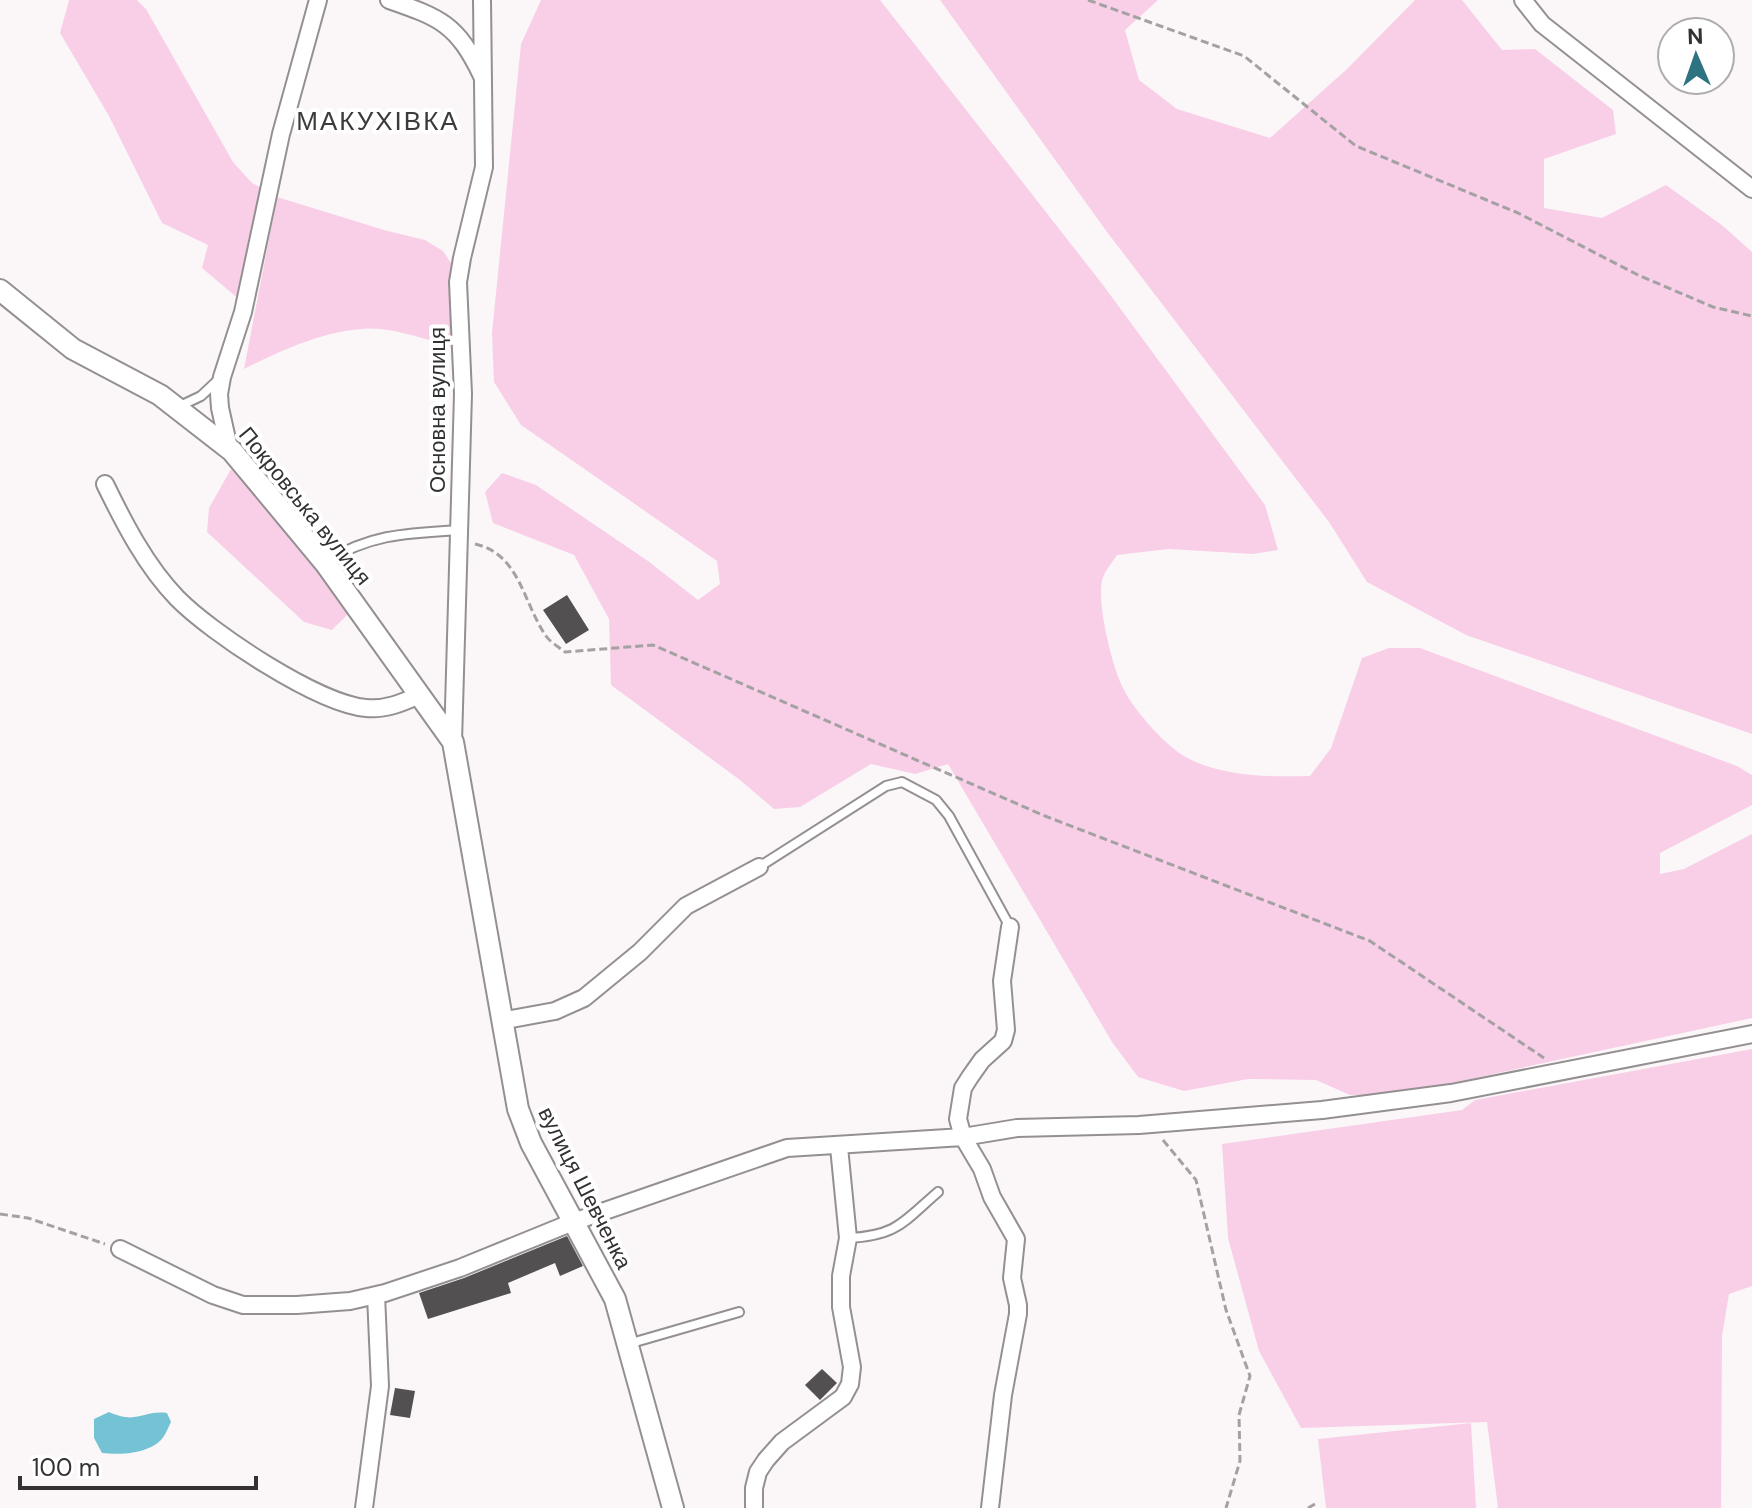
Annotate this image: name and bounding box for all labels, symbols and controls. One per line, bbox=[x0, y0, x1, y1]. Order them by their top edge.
north arrow bbox=[1656, 16, 1736, 96]
text: N bbox=[1687, 22, 1704, 51]
district label: МАКУХІВКА bbox=[296, 104, 460, 138]
street label: Основна вулиця bbox=[423, 327, 452, 493]
street label: Покровська вулиця bbox=[232, 421, 378, 591]
street label: вулиця Шевченка bbox=[532, 1102, 639, 1275]
scale bar bbox=[20, 1440, 256, 1490]
text: 100 m bbox=[32, 1452, 100, 1483]

